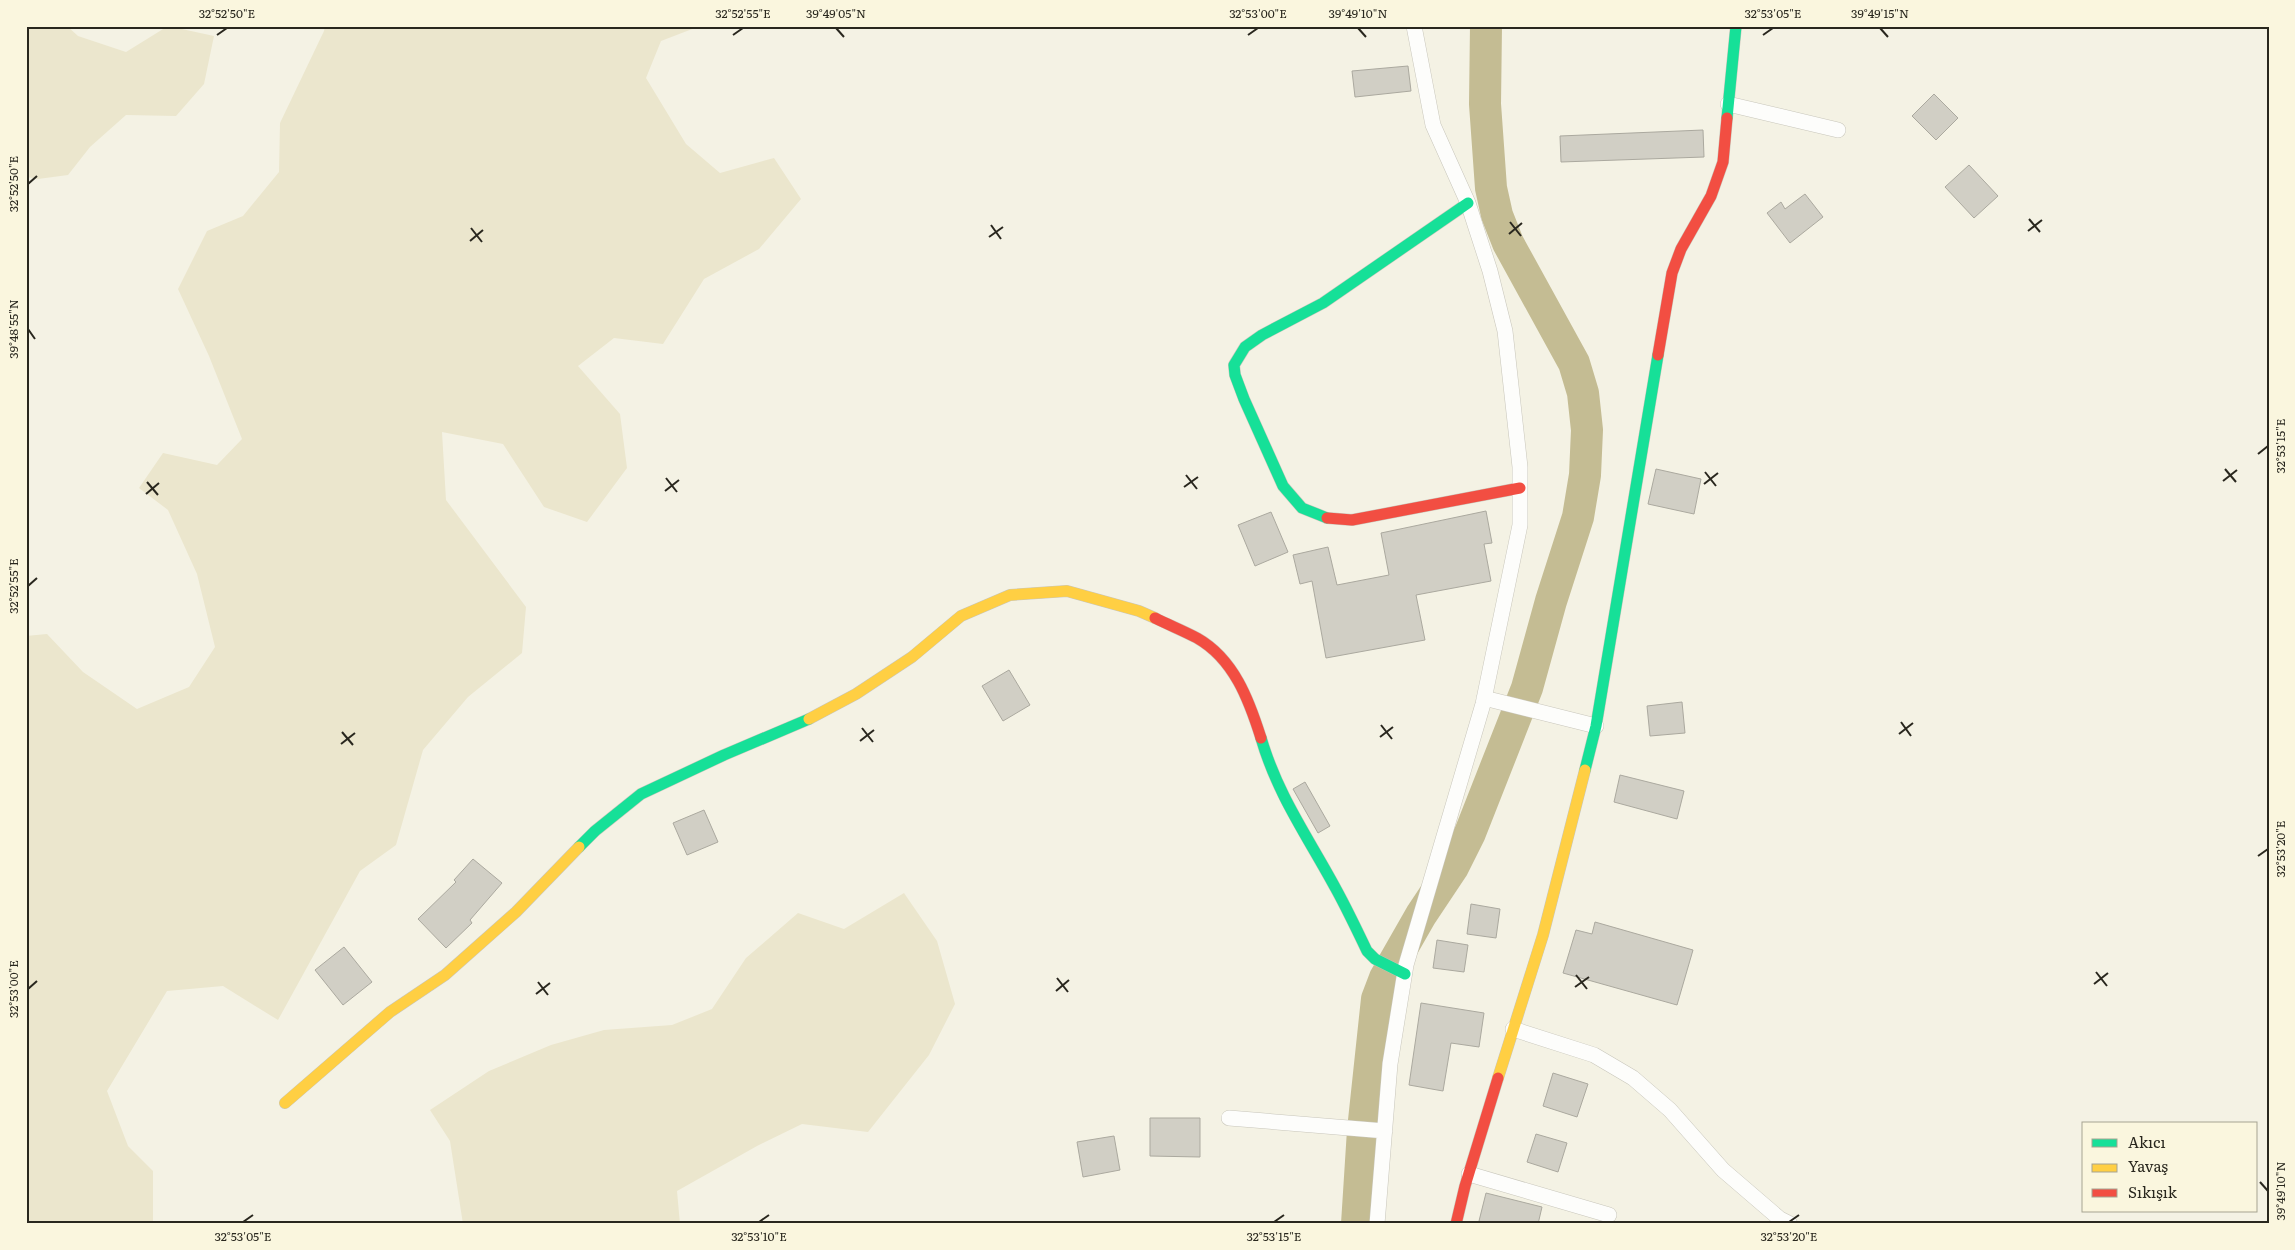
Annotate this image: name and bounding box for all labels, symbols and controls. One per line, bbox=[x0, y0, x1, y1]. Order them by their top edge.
text: 32°52'50"E bbox=[199, 4, 256, 22]
text: 32°52'55"E bbox=[715, 4, 771, 22]
text: 39°49'05"N bbox=[806, 4, 866, 22]
text: 32°53'00"E bbox=[1229, 4, 1287, 22]
text: 39°49'10"N bbox=[1329, 4, 1387, 22]
text: 32°53'05"E bbox=[1745, 4, 1802, 22]
text: 39°49'15"N bbox=[1851, 4, 1909, 22]
text: 32°52'50"E bbox=[4, 155, 22, 212]
text: 39°48'55"N bbox=[4, 299, 22, 359]
text: 32°53'15"E bbox=[2271, 418, 2289, 473]
text: 32°52'55"E bbox=[4, 558, 22, 614]
text: 32°53'20"E bbox=[2271, 820, 2289, 877]
text: 32°53'00"E bbox=[4, 960, 22, 1018]
legend bbox=[2082, 1122, 2258, 1212]
text: Akıcı bbox=[2128, 1130, 2166, 1153]
text: Yavaş bbox=[2128, 1154, 2168, 1177]
text: 39°49'10"N bbox=[2271, 1162, 2289, 1220]
text: Sıkışık bbox=[2128, 1180, 2178, 1203]
text: 32°53'05"E bbox=[215, 1227, 272, 1245]
text: 32°53'10"E bbox=[731, 1227, 787, 1245]
text: 32°53'15"E bbox=[1247, 1227, 1302, 1245]
text: 32°53'20"E bbox=[1761, 1227, 1818, 1245]

